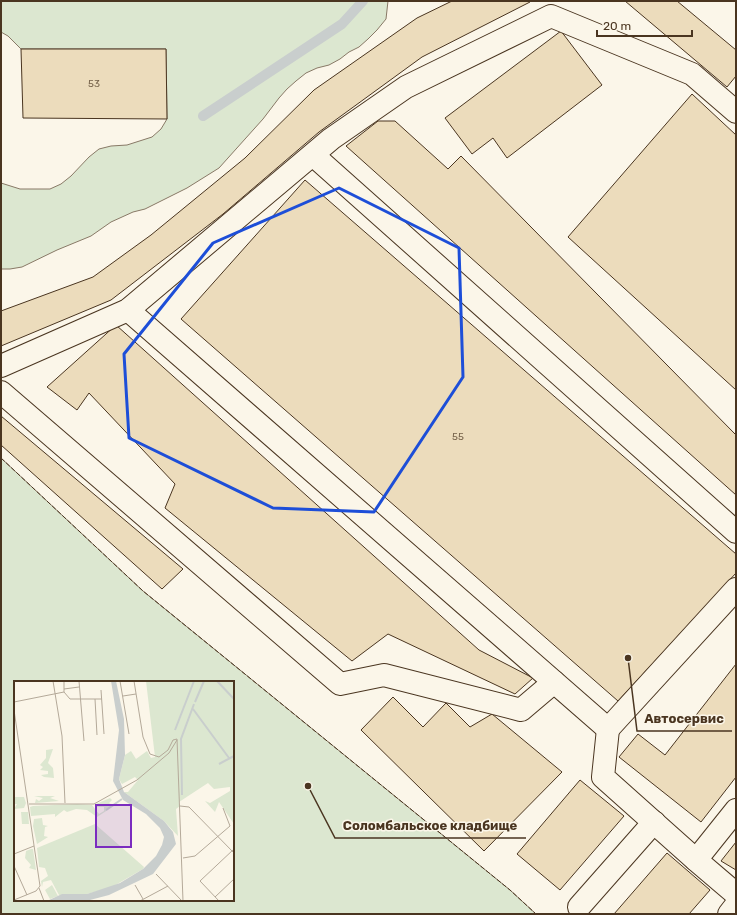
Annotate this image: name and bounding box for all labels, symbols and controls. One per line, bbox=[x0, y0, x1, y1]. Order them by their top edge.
scale bar bbox=[597, 12, 692, 38]
text: 20 m bbox=[603, 19, 631, 33]
house number: 53 bbox=[88, 78, 100, 90]
house number: 55 bbox=[452, 431, 464, 443]
inset map bbox=[14, 681, 234, 901]
callout: Автосервис bbox=[637, 706, 732, 731]
text: Автосервис bbox=[644, 711, 724, 726]
callout: Соломбальское кладбище bbox=[335, 813, 526, 838]
text: Соломбальское кладбище bbox=[343, 818, 518, 833]

